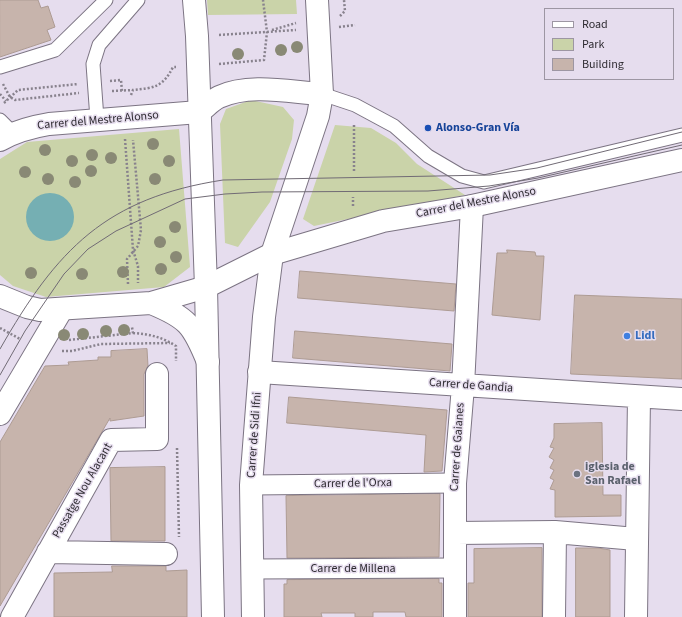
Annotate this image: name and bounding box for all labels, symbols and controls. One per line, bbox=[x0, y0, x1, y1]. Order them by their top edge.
legend bbox=[544, 8, 674, 80]
text: Road bbox=[582, 16, 608, 33]
text: Park bbox=[582, 36, 604, 53]
text: Building bbox=[582, 56, 624, 73]
street label: Carrer del Mestre Alonso bbox=[37, 109, 159, 133]
place label: Alonso-Gran Vía bbox=[436, 121, 520, 135]
marker: Alonso-Gran Vía bbox=[423, 123, 433, 133]
street label: Carrer del Mestre Alonso bbox=[415, 184, 537, 222]
place label: Lidl bbox=[635, 329, 655, 343]
marker: Lidl bbox=[622, 331, 632, 341]
street label: Carrer de Gandia bbox=[428, 376, 514, 396]
street label: Carrer de Sidi Ifni bbox=[245, 392, 265, 478]
street label: Carrer de Gaianes bbox=[448, 402, 468, 492]
street label: Passatge Nou Alacant bbox=[50, 441, 116, 541]
place label: iglesia de San Rafael bbox=[585, 460, 641, 488]
marker: iglesia de San Rafael bbox=[572, 469, 582, 479]
street label: Carrer de l'Orxa bbox=[314, 476, 392, 492]
street label: Carrer de Millena bbox=[311, 562, 395, 576]

